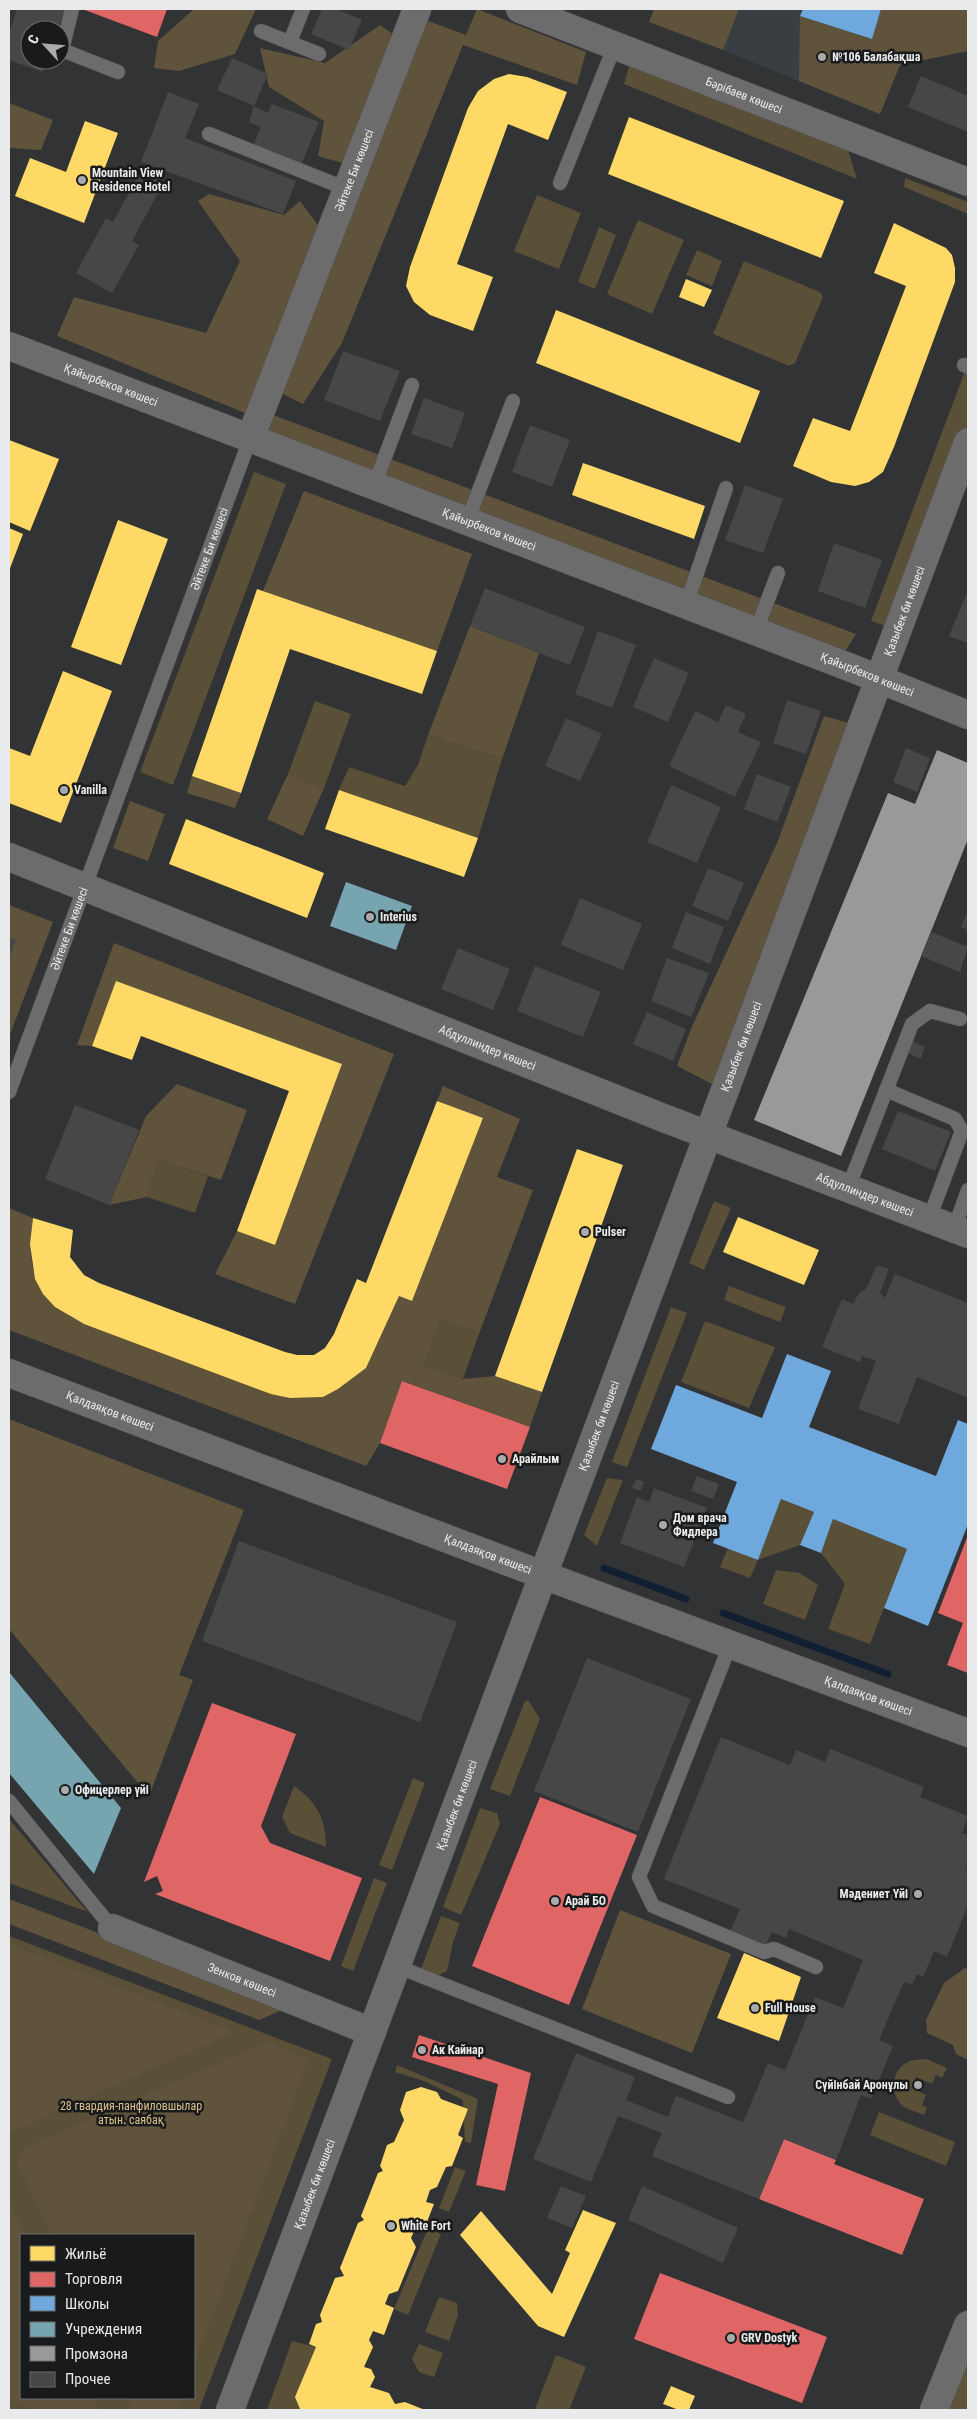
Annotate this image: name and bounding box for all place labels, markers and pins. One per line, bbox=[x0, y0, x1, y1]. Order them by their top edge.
place label: №106 Балабақша bbox=[832, 50, 921, 64]
marker: №106 Балабақша bbox=[816, 51, 828, 63]
place label: Mountain View Residence Hotel bbox=[92, 166, 170, 194]
marker: Mountain View Residence Hotel bbox=[76, 174, 88, 186]
place label: Vanilla bbox=[74, 783, 107, 797]
marker: Vanilla bbox=[58, 784, 70, 796]
place label: Interius bbox=[380, 910, 417, 924]
marker: Interius bbox=[364, 911, 376, 923]
place label: Pulser bbox=[595, 1225, 626, 1239]
marker: Pulser bbox=[579, 1226, 591, 1238]
place label: Арайлым bbox=[512, 1452, 559, 1466]
marker: Арайлым bbox=[496, 1453, 508, 1465]
place label: Дом врача Фидлера bbox=[673, 1511, 727, 1539]
marker: Дом врача Фидлера bbox=[657, 1519, 669, 1531]
place label: Офицерлер үйі bbox=[75, 1783, 149, 1797]
marker: Офицерлер үйі bbox=[59, 1784, 71, 1796]
place label: Мәдениет Үйі bbox=[840, 1887, 908, 1901]
marker: Мәдениет Үйі bbox=[912, 1888, 924, 1900]
place label: Арай БО bbox=[565, 1894, 606, 1908]
marker: Арай БО bbox=[549, 1895, 561, 1907]
place label: Full House bbox=[765, 2001, 816, 2015]
marker: Full House bbox=[749, 2002, 761, 2014]
place label: Ак Кайнар bbox=[432, 2043, 484, 2057]
marker: Ак Кайнар bbox=[416, 2044, 428, 2056]
place label: Сүйінбай Аронұлы bbox=[815, 2078, 908, 2092]
marker: Сүйінбай Аронұлы bbox=[912, 2079, 924, 2091]
place label: White Fort bbox=[401, 2219, 451, 2233]
marker: White Fort bbox=[385, 2220, 397, 2232]
place label: GRV Dostyk bbox=[741, 2331, 797, 2345]
marker: GRV Dostyk bbox=[725, 2332, 737, 2344]

